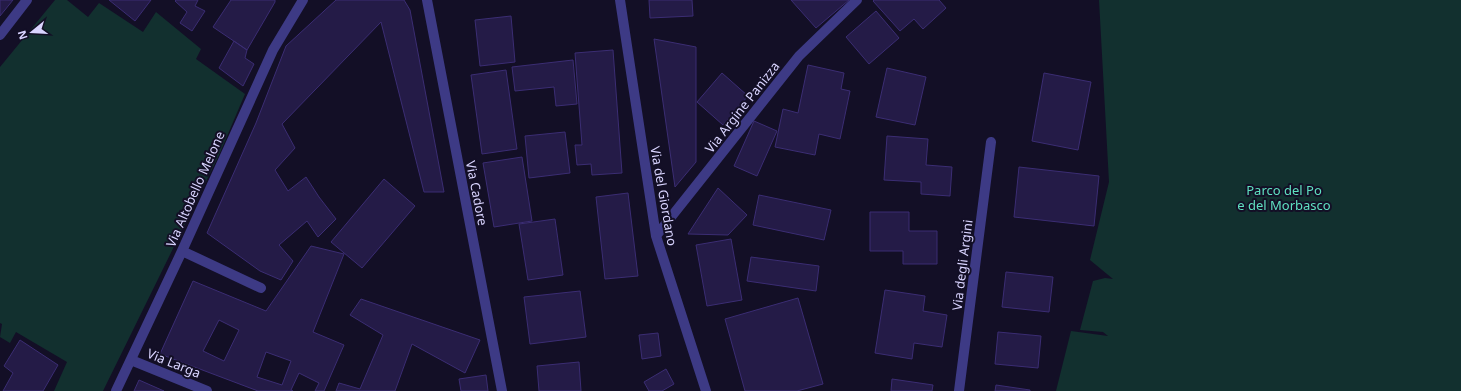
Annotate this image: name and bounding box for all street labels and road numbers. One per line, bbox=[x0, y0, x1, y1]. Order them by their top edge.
street label: Via Argine Panizza bbox=[701, 58, 783, 156]
street label: Via Altobello Melone bbox=[161, 128, 229, 250]
street label: Via del Giordano bbox=[646, 145, 682, 247]
street label: Via Cadore bbox=[462, 159, 492, 227]
street label: Via degli Argini bbox=[947, 218, 977, 312]
street label: Via Larga bbox=[144, 344, 204, 382]

